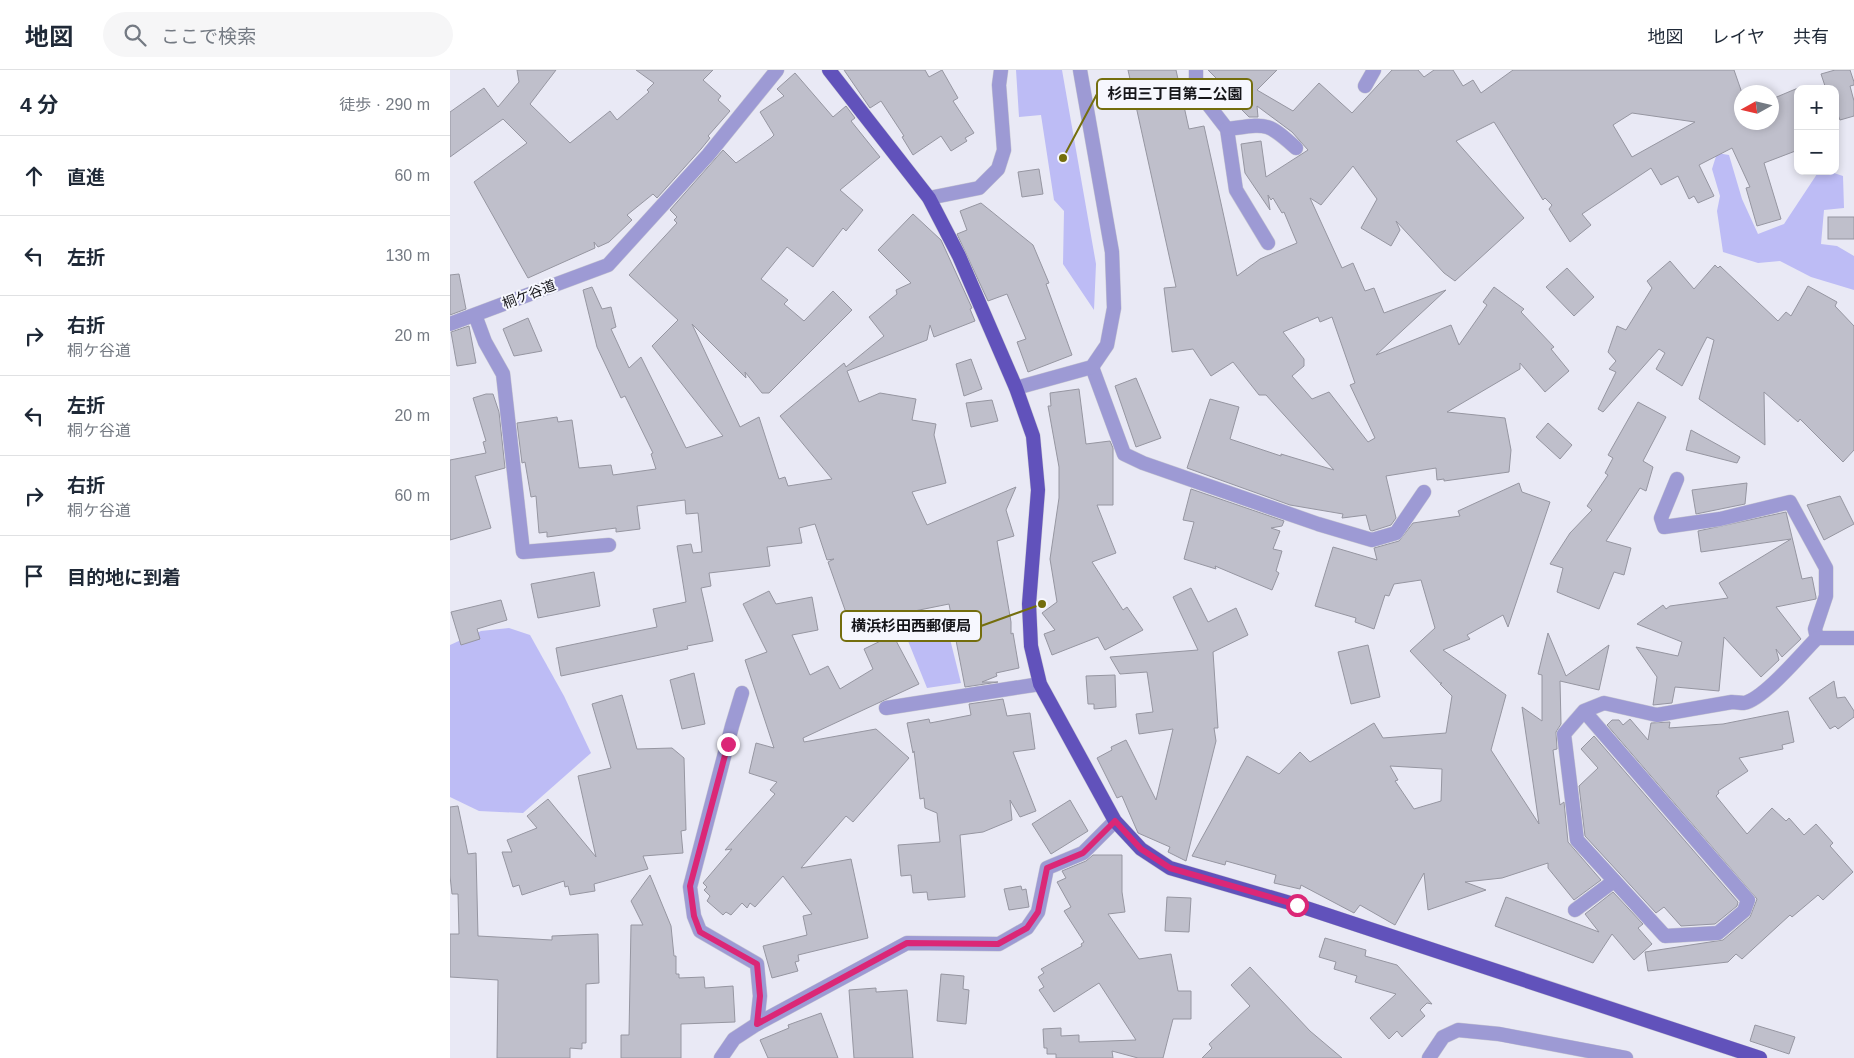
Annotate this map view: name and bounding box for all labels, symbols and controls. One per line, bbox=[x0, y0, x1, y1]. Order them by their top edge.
search box bbox=[103, 12, 453, 57]
icon: search bbox=[121, 21, 149, 49]
text: 地図 bbox=[25, 23, 73, 50]
text: ここで検索 bbox=[161, 26, 256, 47]
text: 地図 bbox=[1648, 27, 1684, 47]
text: レイヤ bbox=[1712, 27, 1765, 47]
text: 共有 bbox=[1793, 27, 1829, 47]
callout: 杉田三丁目第二公園 bbox=[1097, 79, 1252, 109]
text: 杉田三丁目第二公園 bbox=[1107, 85, 1243, 102]
north arrow bbox=[1734, 85, 1779, 130]
map controls bbox=[1794, 85, 1839, 175]
button: + bbox=[1794, 85, 1839, 130]
text: 4 分 bbox=[20, 93, 59, 116]
text: 徒歩 · 290 m bbox=[339, 96, 430, 113]
button: − bbox=[1794, 130, 1839, 175]
icon: ahead bbox=[20, 162, 48, 190]
text: 直進 bbox=[67, 167, 105, 188]
text: 60 m bbox=[394, 167, 430, 184]
icon: left bbox=[20, 242, 48, 270]
text: 左折 bbox=[67, 247, 105, 268]
text: 130 m bbox=[386, 247, 430, 264]
street label: 桐ケ谷道 bbox=[500, 276, 558, 312]
text: 右折 bbox=[67, 315, 105, 336]
icon: right bbox=[20, 322, 48, 350]
text: 20 m bbox=[394, 327, 430, 344]
text: 桐ケ谷道 bbox=[67, 342, 131, 359]
text: 左折 bbox=[67, 395, 105, 416]
icon: left bbox=[20, 402, 48, 430]
text: 20 m bbox=[394, 407, 430, 424]
text: 桐ケ谷道 bbox=[67, 422, 131, 439]
text: 右折 bbox=[67, 475, 105, 496]
icon: right bbox=[20, 482, 48, 510]
text: 60 m bbox=[394, 487, 430, 504]
text: 桐ケ谷道 bbox=[67, 502, 131, 519]
icon: arrive bbox=[20, 562, 48, 590]
text: 目的地に到着 bbox=[67, 567, 181, 588]
callout: 横浜杉田西郵便局 bbox=[841, 611, 981, 641]
text: 横浜杉田西郵便局 bbox=[851, 617, 971, 634]
route end bbox=[717, 733, 740, 756]
route start bbox=[1286, 894, 1309, 917]

